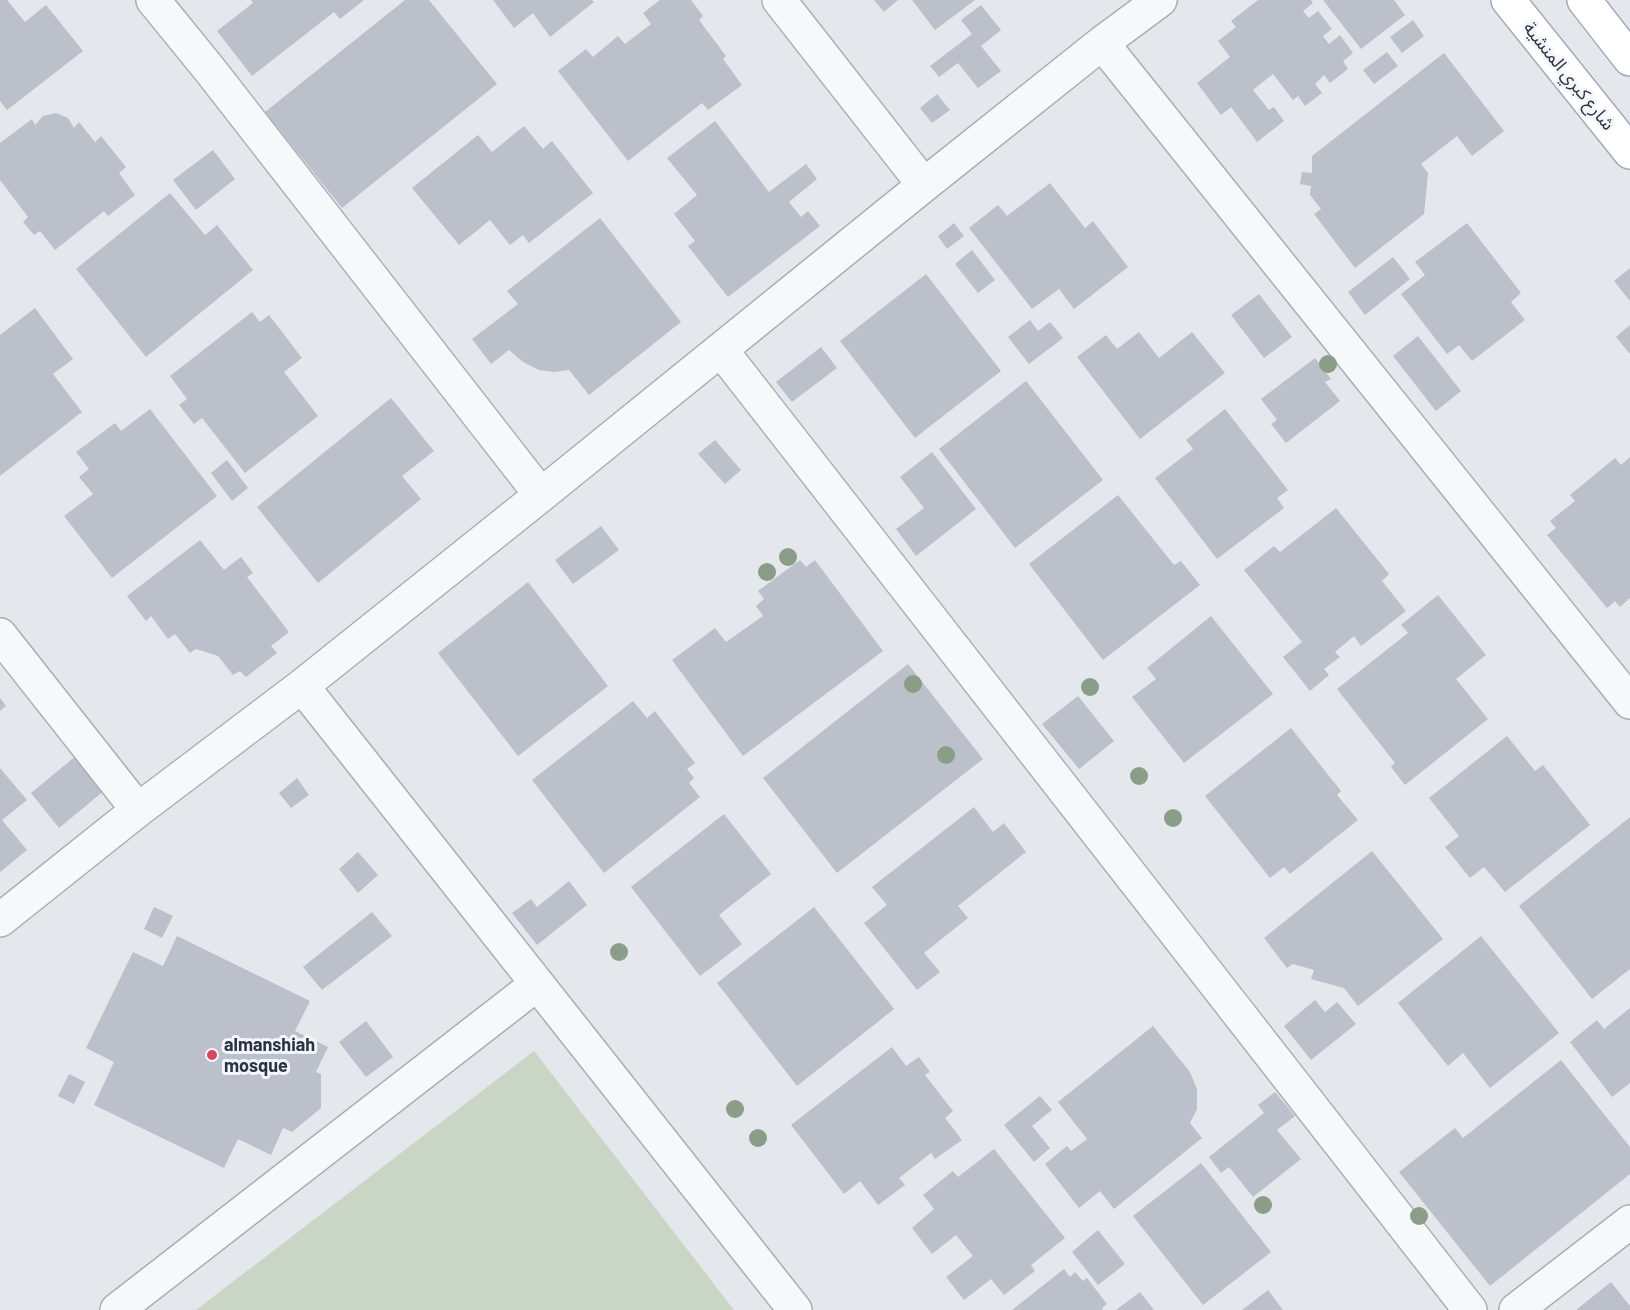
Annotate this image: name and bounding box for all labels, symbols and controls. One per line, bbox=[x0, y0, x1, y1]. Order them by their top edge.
street label: شارع كبري المنشية bbox=[1519, 18, 1619, 134]
place label: almanshiah mosque bbox=[224, 1034, 315, 1076]
marker: almanshiah mosque bbox=[205, 1048, 219, 1062]

